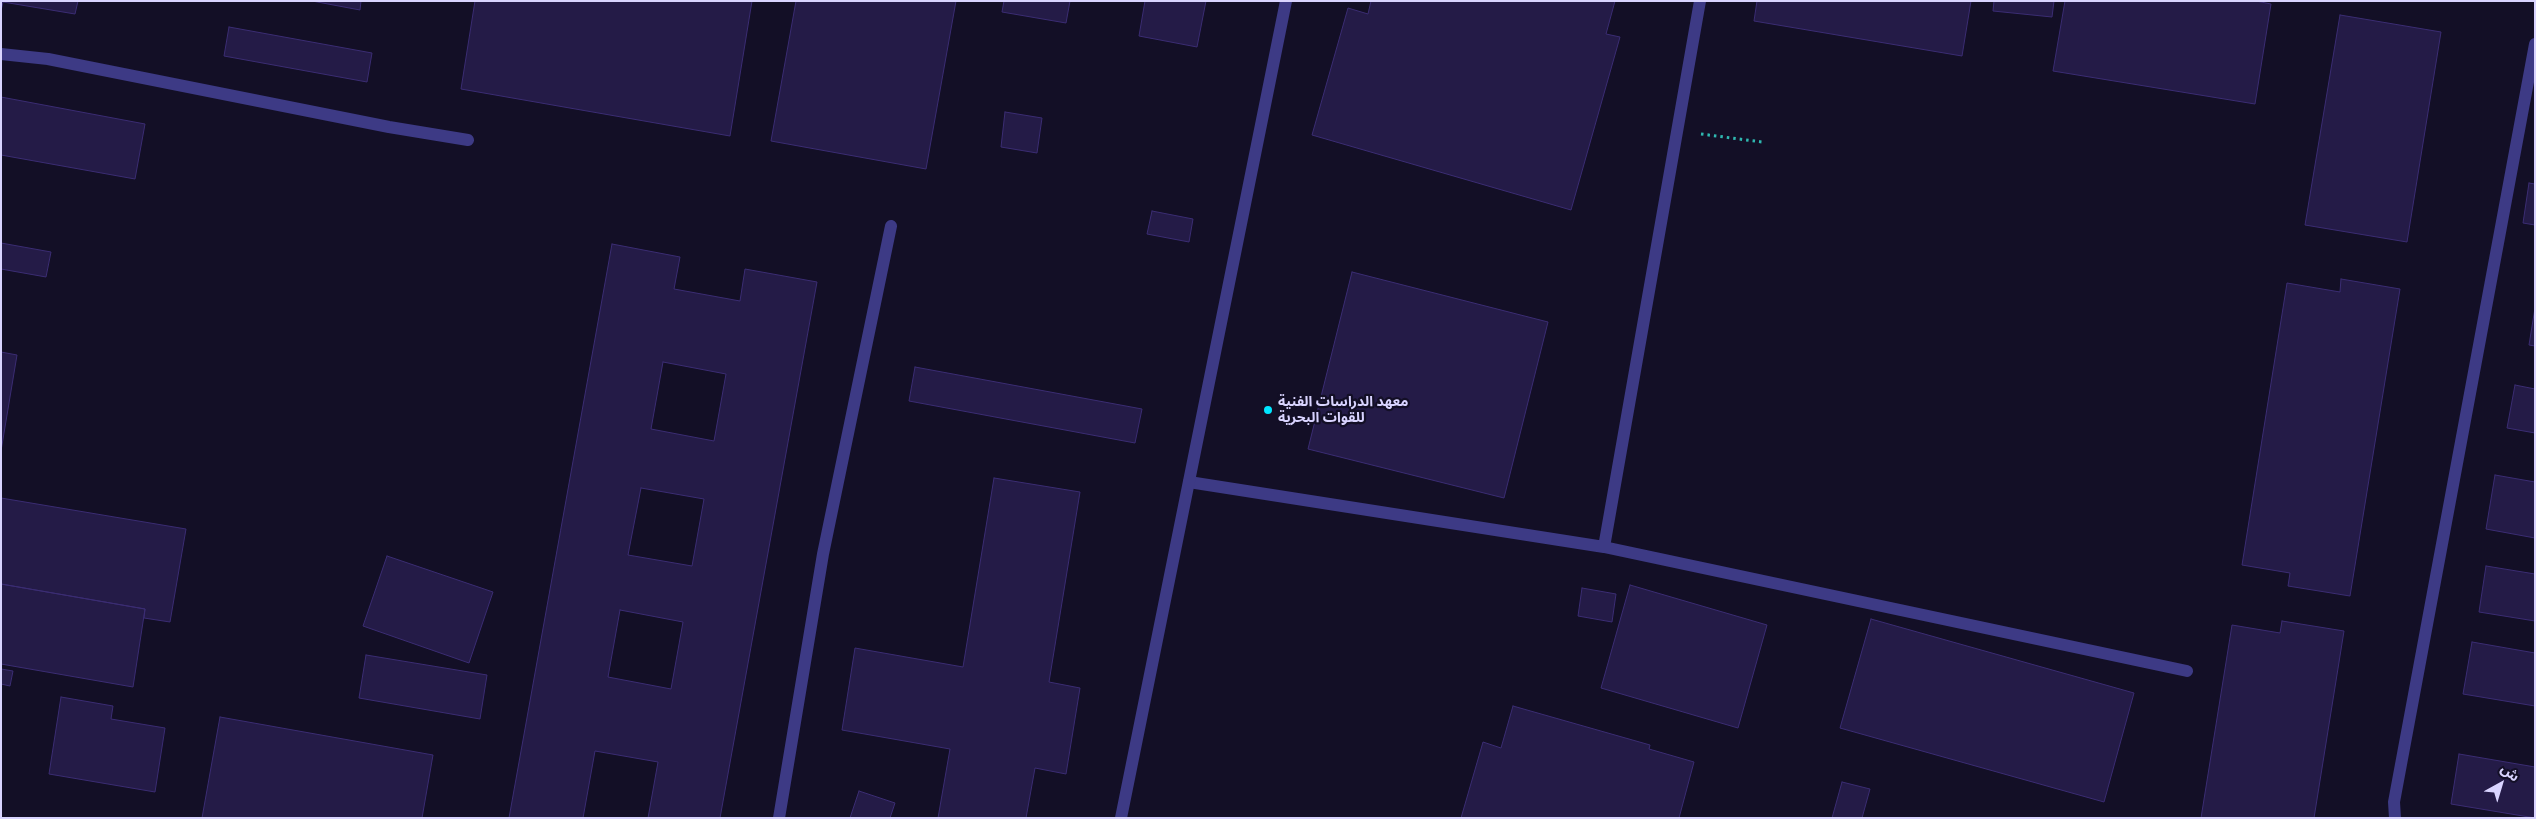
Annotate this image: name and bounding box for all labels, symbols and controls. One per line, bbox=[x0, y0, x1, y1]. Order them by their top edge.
place label: معهد الدراسات الفنية للقوات البحرية bbox=[1278, 394, 1408, 427]
marker: معهد الدراسات الفنية للقوات البحرية bbox=[1262, 404, 1274, 416]
north arrow bbox=[2476, 759, 2526, 809]
text: ش bbox=[2497, 759, 2524, 785]

